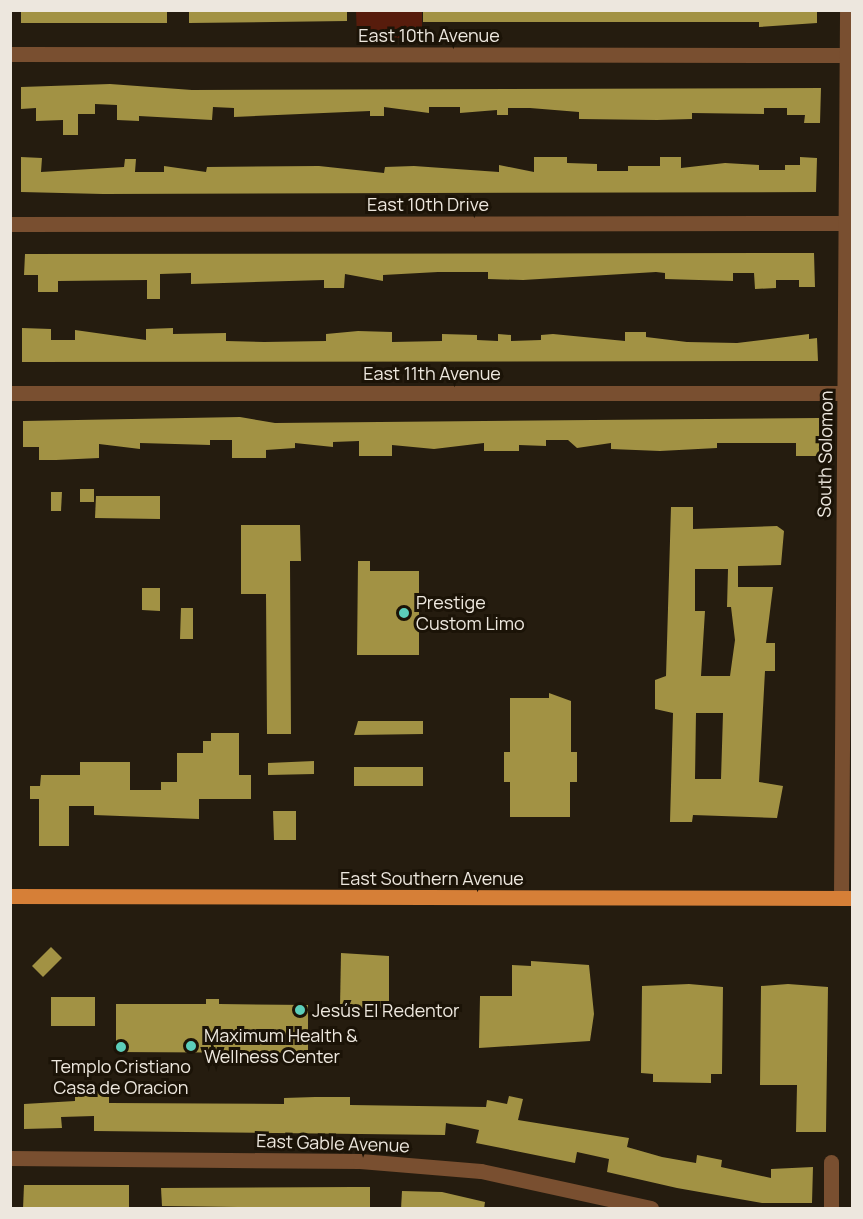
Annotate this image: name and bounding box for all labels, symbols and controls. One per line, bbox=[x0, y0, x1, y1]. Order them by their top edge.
street label: East 10th Avenue bbox=[358, 24, 500, 46]
street label: East 10th Drive bbox=[367, 193, 489, 215]
street label: East 11th Avenue bbox=[363, 362, 501, 384]
street label: South Solomon bbox=[813, 390, 837, 518]
place label: Prestige Custom Limo bbox=[416, 592, 525, 634]
marker: Prestige Custom Limo bbox=[397, 606, 411, 620]
street label: East Southern Avenue bbox=[340, 867, 524, 889]
place label: Jesús El Redentor bbox=[312, 999, 460, 1021]
marker: Jesús El Redentor bbox=[293, 1003, 307, 1017]
place label: Maximum Health & Wellness Center bbox=[204, 1025, 358, 1068]
marker: Maximum Health & Wellness Center bbox=[182, 1037, 200, 1055]
marker: Templo Cristiano Casa de Oracion bbox=[114, 1040, 128, 1054]
place label: Templo Cristiano Casa de Oracion bbox=[51, 1056, 191, 1098]
street label: East Gable Avenue bbox=[256, 1130, 410, 1156]

